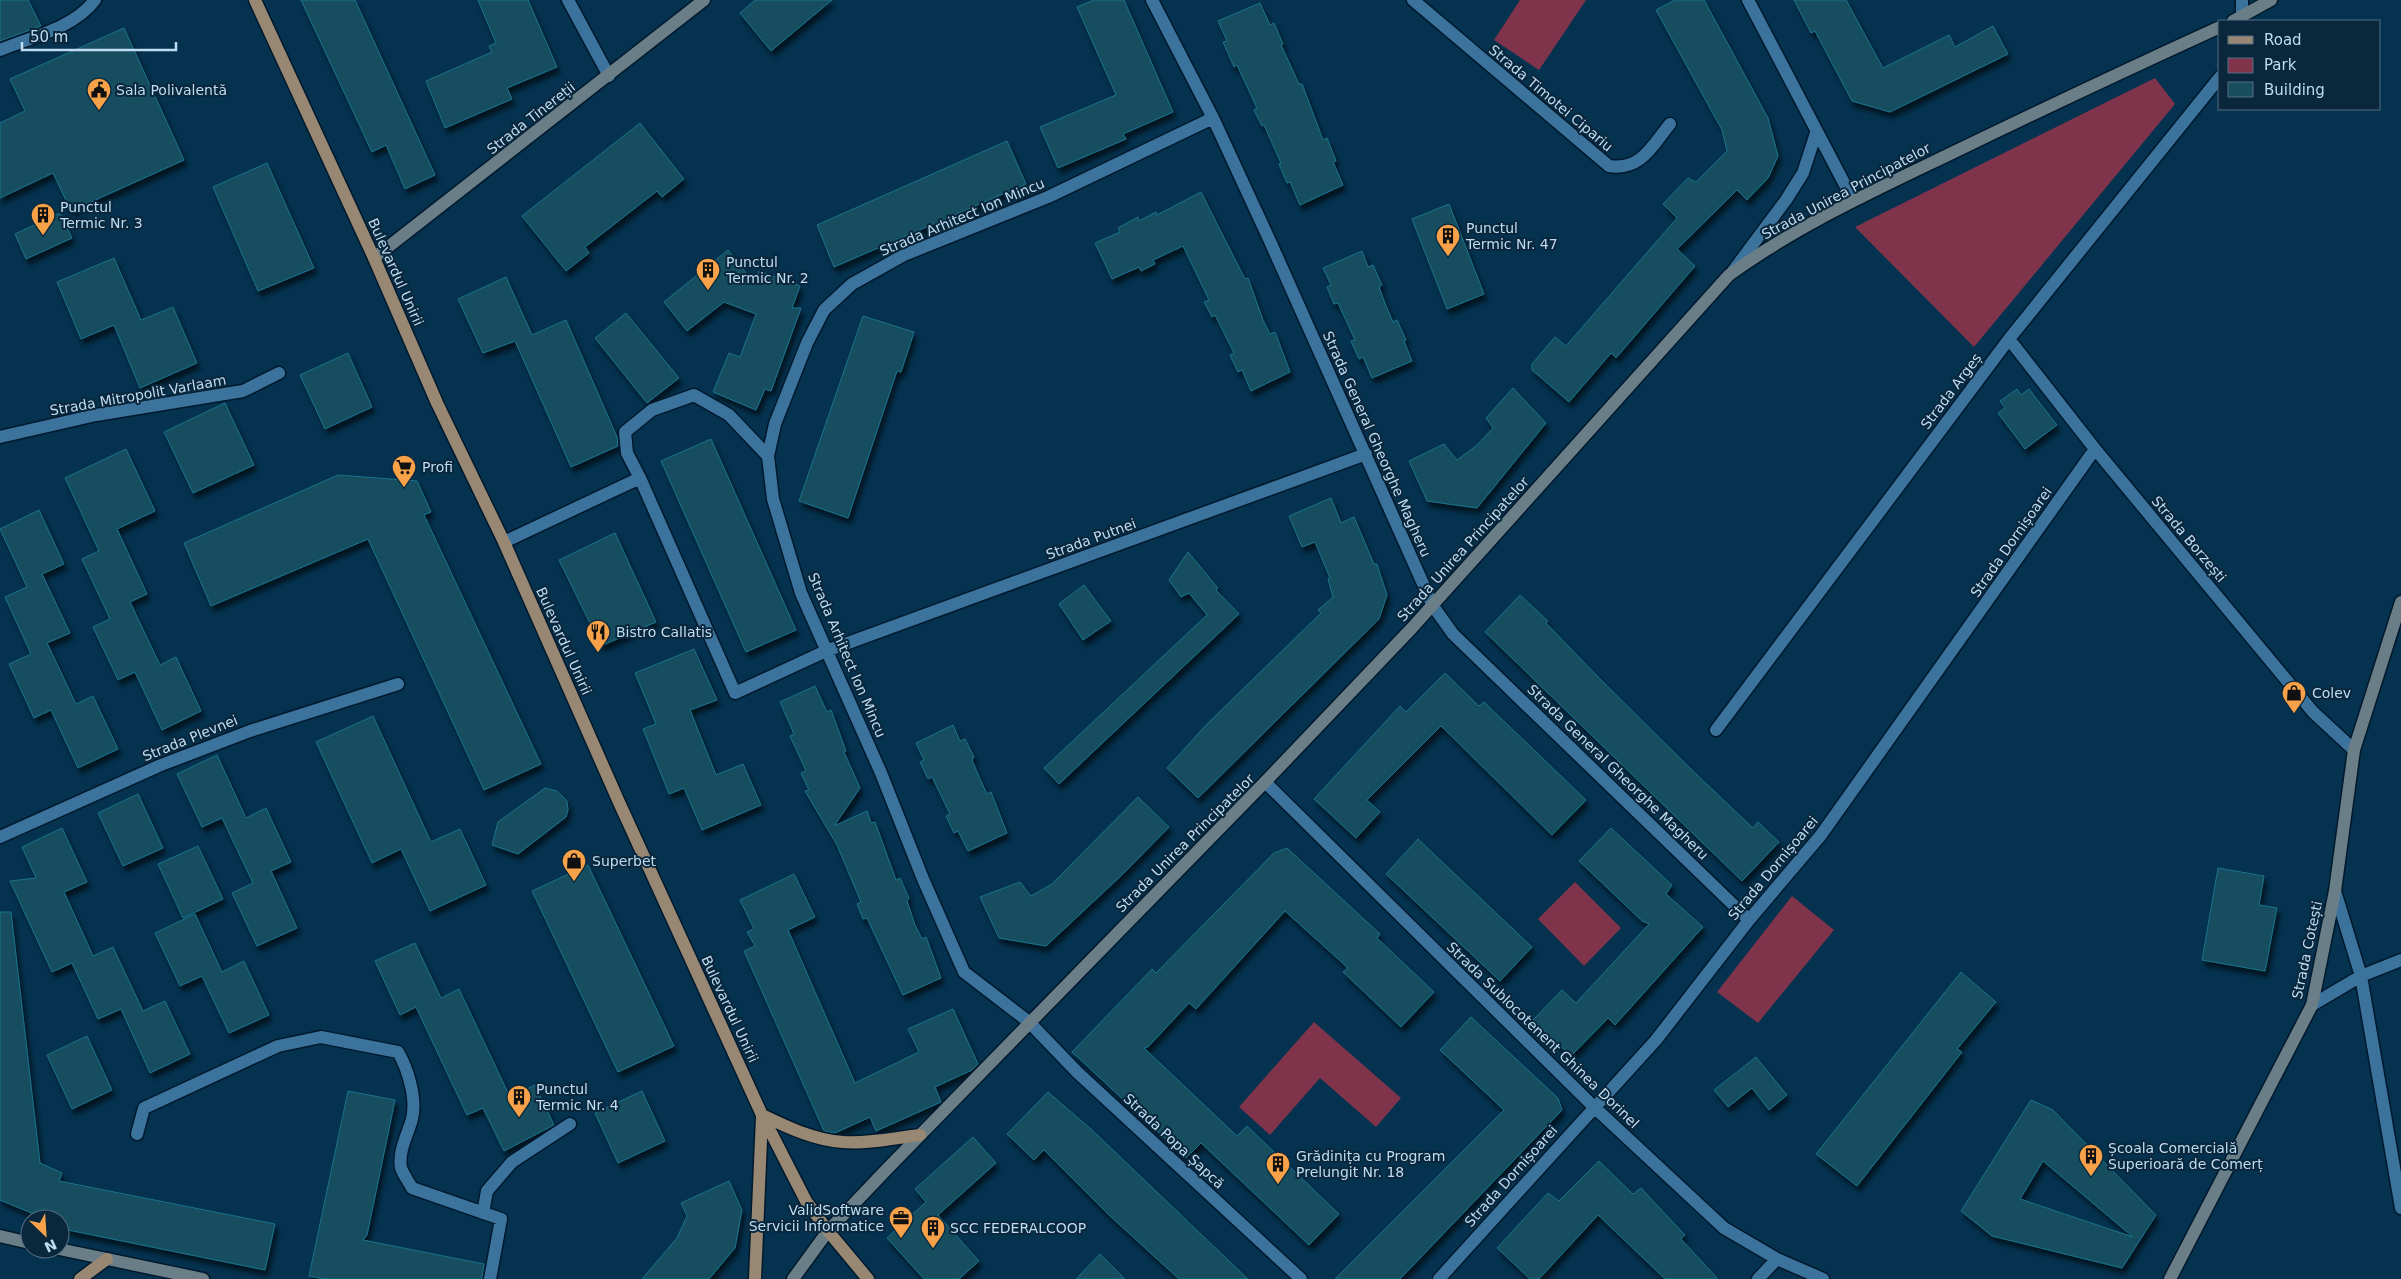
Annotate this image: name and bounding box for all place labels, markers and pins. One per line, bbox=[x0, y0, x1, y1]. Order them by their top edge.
public building icon: Sala Polivalentă bbox=[86, 77, 112, 111]
place label: Sala Polivalentă bbox=[116, 82, 227, 98]
place label: Punctul Termic Nr. 3 bbox=[59, 199, 143, 231]
building icon: Punctul Termic Nr. 3 bbox=[30, 202, 56, 236]
place label: Punctul Termic Nr. 47 bbox=[1465, 220, 1558, 252]
building icon: Punctul Termic Nr. 47 bbox=[1435, 223, 1461, 257]
place label: Punctul Termic Nr. 2 bbox=[725, 254, 809, 286]
building icon: Punctul Termic Nr. 2 bbox=[695, 257, 721, 291]
supermarket icon: Profi bbox=[391, 454, 417, 488]
place label: Profi bbox=[422, 459, 453, 475]
restaurant icon: Bistro Callatis bbox=[585, 619, 611, 653]
place label: Bistro Callatis bbox=[616, 624, 712, 640]
shop icon: Colev bbox=[2281, 680, 2307, 714]
place label: Colev bbox=[2312, 685, 2351, 701]
shop icon: Superbet bbox=[561, 848, 587, 882]
place label: Superbet bbox=[592, 853, 657, 869]
place label: Punctul Termic Nr. 4 bbox=[535, 1081, 619, 1113]
building icon: Punctul Termic Nr. 4 bbox=[506, 1084, 532, 1118]
place label: Școala Comercială Superioară de Comerț bbox=[2108, 1140, 2263, 1173]
building icon: Școala Comercială Superioară de Comerț bbox=[2078, 1143, 2104, 1177]
place label: Grădinița cu Program Prelungit Nr. 18 bbox=[1296, 1148, 1445, 1180]
building icon: Grădinița cu Program Prelungit Nr. 18 bbox=[1265, 1151, 1291, 1185]
place label: ValidSoftware Servicii Informatice bbox=[749, 1202, 884, 1234]
office icon: ValidSoftware Servicii Informatice bbox=[888, 1205, 914, 1239]
building icon: SCC FEDERALCOOP bbox=[920, 1215, 946, 1249]
place label: SCC FEDERALCOOP bbox=[950, 1220, 1086, 1236]

